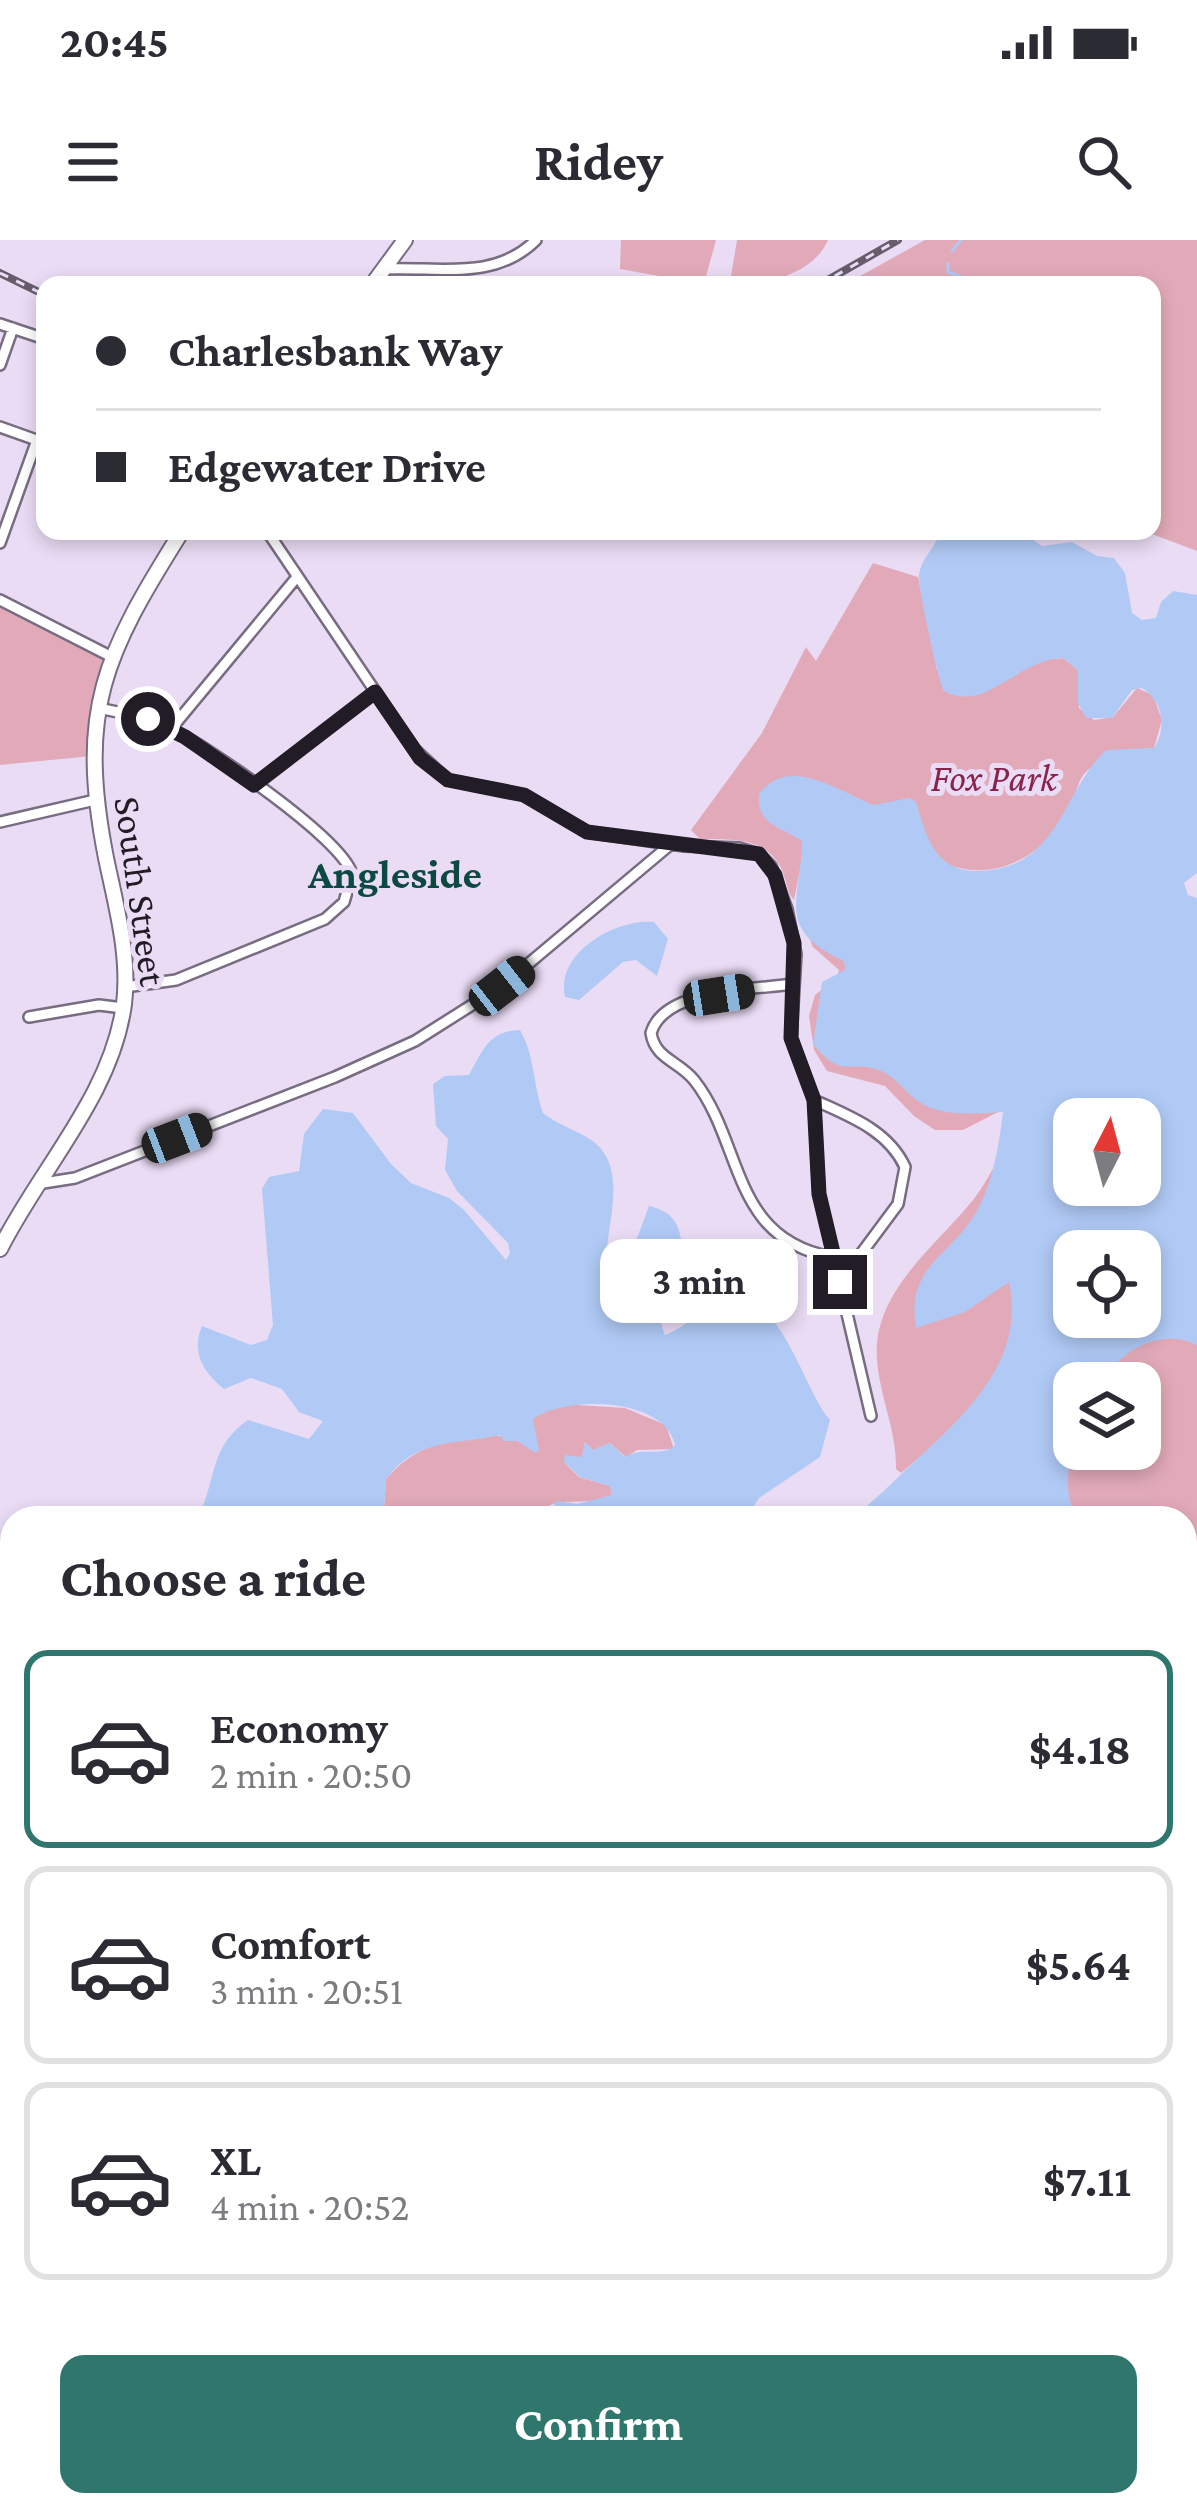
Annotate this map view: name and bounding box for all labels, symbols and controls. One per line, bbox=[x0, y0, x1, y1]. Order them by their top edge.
text: 20:45 bbox=[60, 17, 169, 67]
icon: menu bbox=[60, 129, 126, 195]
icon: search bbox=[1071, 129, 1137, 195]
text: Ridey bbox=[534, 132, 663, 192]
text: Charlesbank Way bbox=[168, 326, 502, 376]
text: Edgewater Drive bbox=[168, 442, 486, 492]
route start bbox=[121, 692, 175, 746]
park label: Fox Park bbox=[931, 756, 1059, 799]
street label: South Street bbox=[106, 794, 176, 990]
district label: Angleside bbox=[307, 850, 482, 897]
car bbox=[463, 950, 541, 1022]
car bbox=[681, 972, 757, 1018]
north arrow bbox=[1053, 1098, 1161, 1206]
map controls bbox=[1053, 1098, 1161, 1470]
car bbox=[137, 1108, 217, 1168]
button: locate bbox=[1053, 1230, 1161, 1338]
callout: 3 min bbox=[600, 1240, 798, 1324]
route end bbox=[813, 1255, 867, 1309]
text: 3 min bbox=[652, 1259, 746, 1302]
button: layers bbox=[1053, 1362, 1161, 1470]
text: Choose a ride bbox=[60, 1548, 366, 1608]
icon: car bbox=[66, 1695, 174, 1803]
text: Economy bbox=[210, 1703, 388, 1753]
text: $4.18 bbox=[1029, 1724, 1131, 1774]
text: 2 min · 20:50 bbox=[210, 1753, 412, 1796]
icon: car bbox=[66, 1911, 174, 2019]
text: Comfort bbox=[210, 1919, 371, 1969]
text: $5.64 bbox=[1026, 1940, 1131, 1990]
text: 3 min · 20:51 bbox=[210, 1969, 403, 2012]
icon: car bbox=[66, 2127, 174, 2235]
text: XL bbox=[210, 2135, 261, 2185]
text: $7.11 bbox=[1043, 2156, 1131, 2206]
text: 4 min · 20:52 bbox=[210, 2185, 409, 2228]
button: Confirm bbox=[60, 2355, 1137, 2493]

